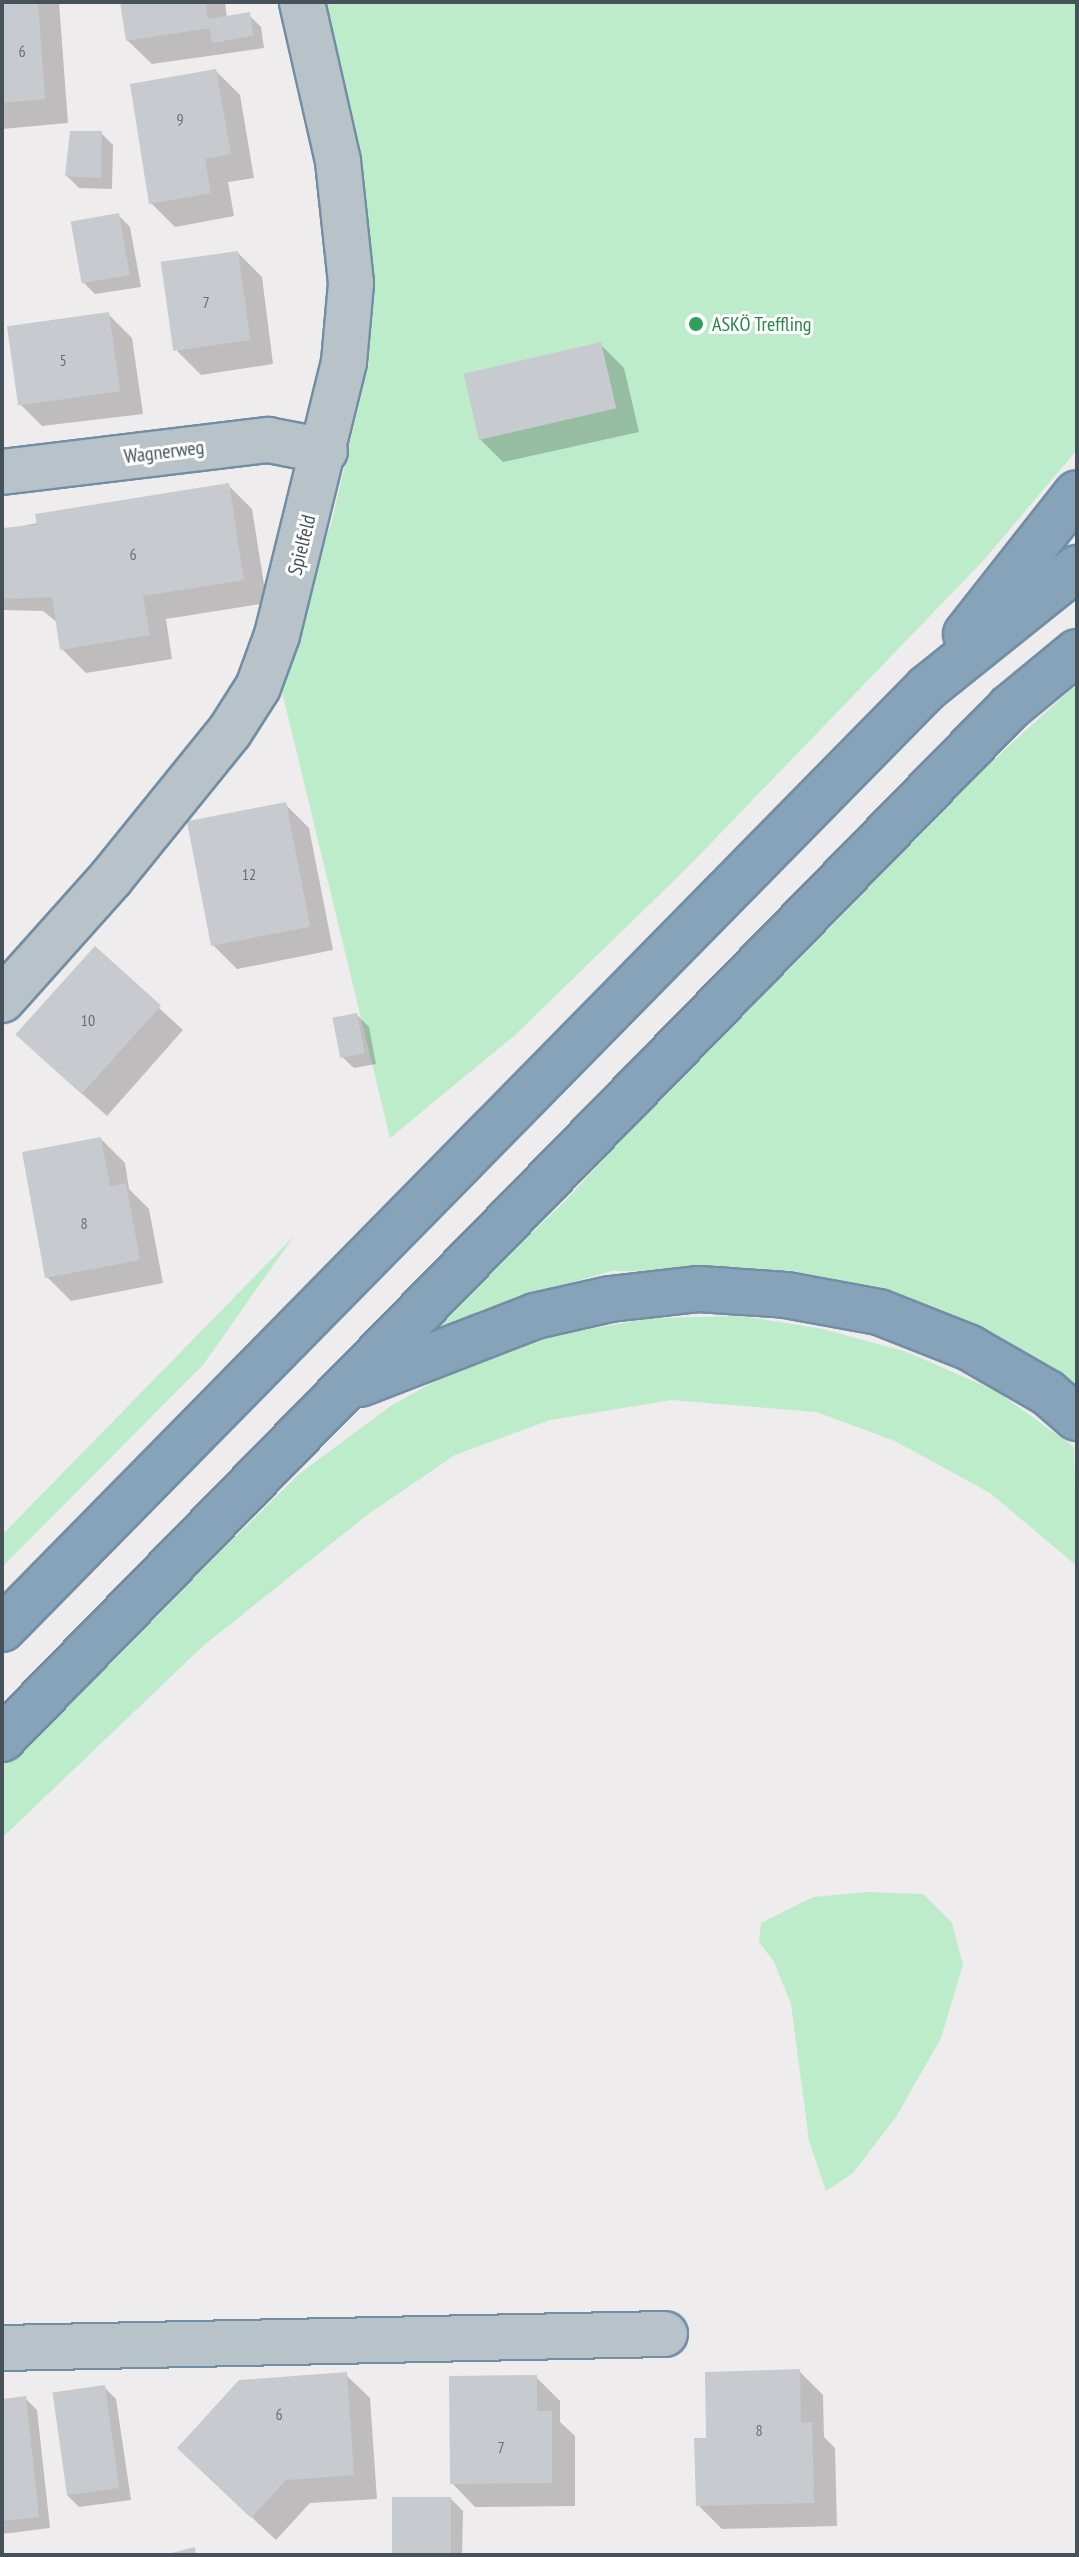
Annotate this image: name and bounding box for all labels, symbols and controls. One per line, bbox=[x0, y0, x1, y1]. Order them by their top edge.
house number: 6 bbox=[18, 41, 26, 61]
house number: 9 bbox=[176, 109, 184, 129]
house number: 7 bbox=[202, 292, 210, 312]
place label: ASKÖ Treffling bbox=[712, 312, 812, 336]
marker: ASKÖ Treffling bbox=[687, 315, 705, 333]
house number: 5 bbox=[59, 350, 67, 370]
street label: Wagnerweg bbox=[123, 435, 205, 469]
street label: Spielfeld bbox=[283, 512, 321, 578]
house number: 6 bbox=[129, 544, 137, 564]
house number: 12 bbox=[242, 864, 256, 884]
house number: 10 bbox=[81, 1010, 95, 1030]
house number: 8 bbox=[80, 1213, 88, 1233]
house number: 6 bbox=[275, 2404, 283, 2424]
house number: 8 bbox=[755, 2420, 763, 2440]
house number: 7 bbox=[497, 2437, 505, 2457]

